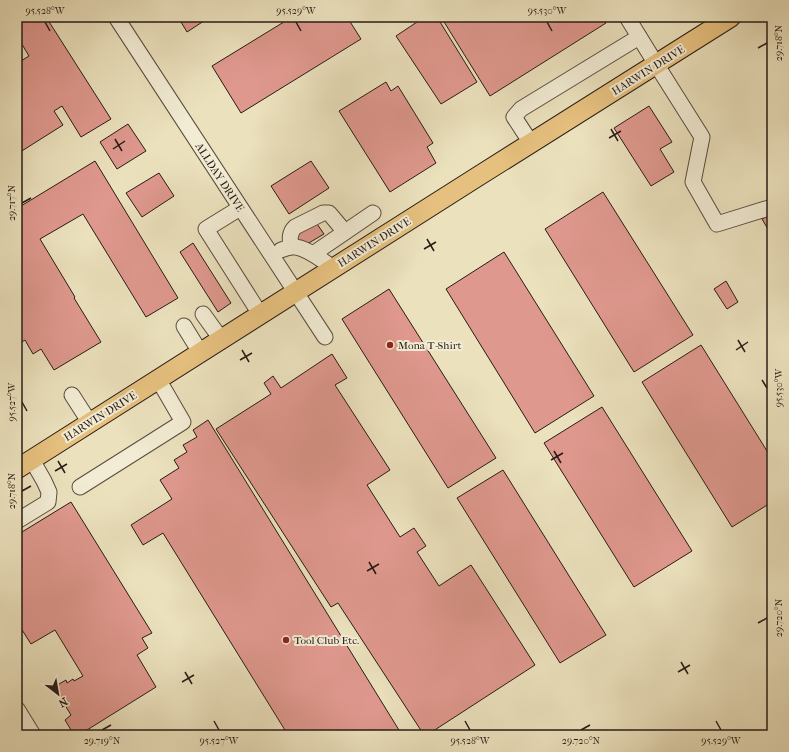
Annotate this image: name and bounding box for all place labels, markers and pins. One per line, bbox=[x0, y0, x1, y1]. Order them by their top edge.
place label: Mona T-Shirt bbox=[398, 339, 461, 352]
marker: Mona T-Shirt bbox=[385, 340, 395, 350]
place label: Tool Club Etc. bbox=[294, 634, 359, 647]
marker: Tool Club Etc. bbox=[281, 635, 291, 645]

